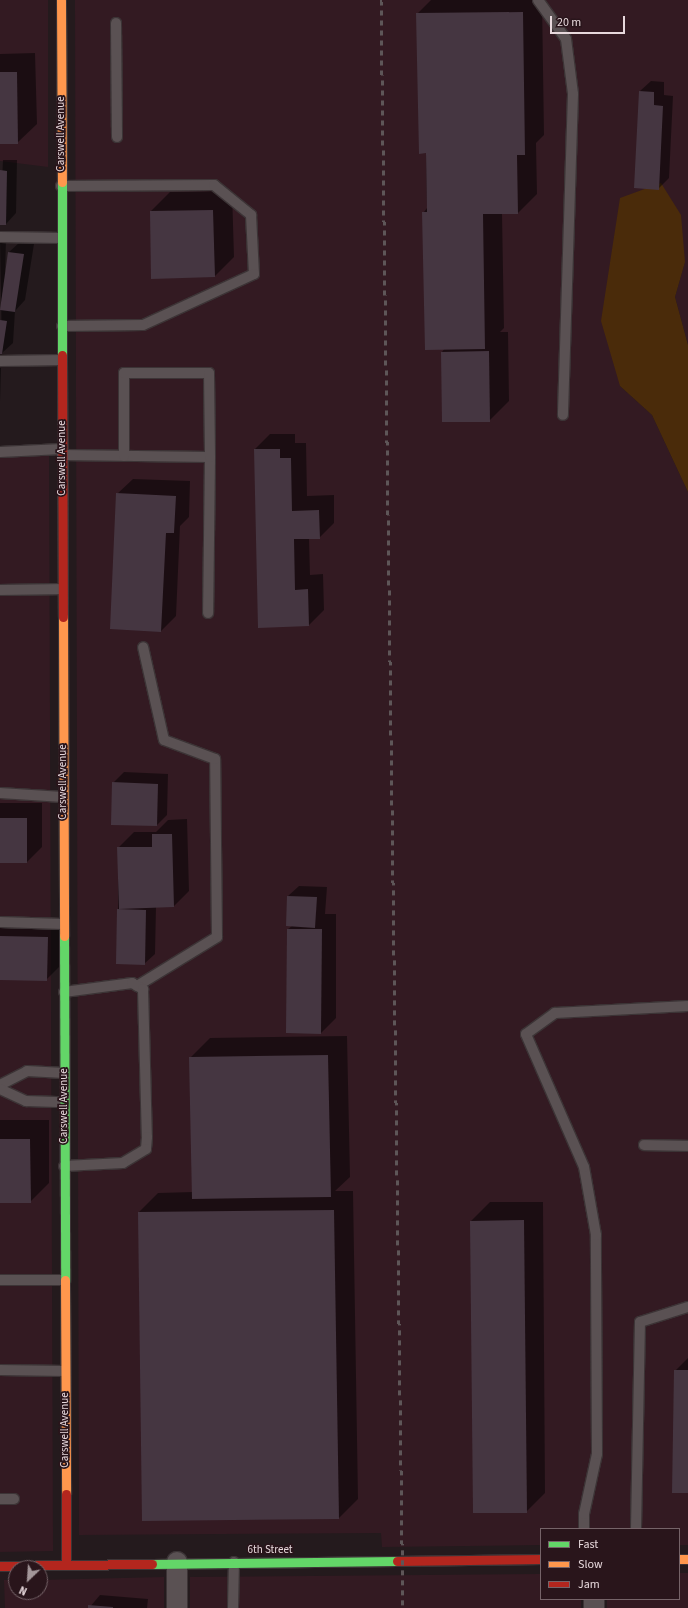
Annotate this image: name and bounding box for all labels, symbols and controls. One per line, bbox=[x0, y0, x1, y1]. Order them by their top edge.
scale bar bbox=[552, 8, 627, 34]
text: 20 m bbox=[557, 14, 581, 31]
street label: Carswell Avenue bbox=[54, 96, 68, 172]
street label: Carswell Avenue bbox=[55, 420, 69, 496]
street label: Carswell Avenue bbox=[56, 744, 70, 820]
street label: Carswell Avenue bbox=[57, 1068, 71, 1144]
street label: Carswell Avenue bbox=[58, 1392, 72, 1468]
legend bbox=[540, 1528, 680, 1600]
text: Fast bbox=[578, 1536, 598, 1553]
street label: 6th Street bbox=[248, 1543, 292, 1557]
text: Slow bbox=[578, 1556, 603, 1573]
north arrow bbox=[8, 1560, 48, 1600]
text: Jam bbox=[578, 1576, 600, 1593]
text: N bbox=[17, 1582, 30, 1599]

